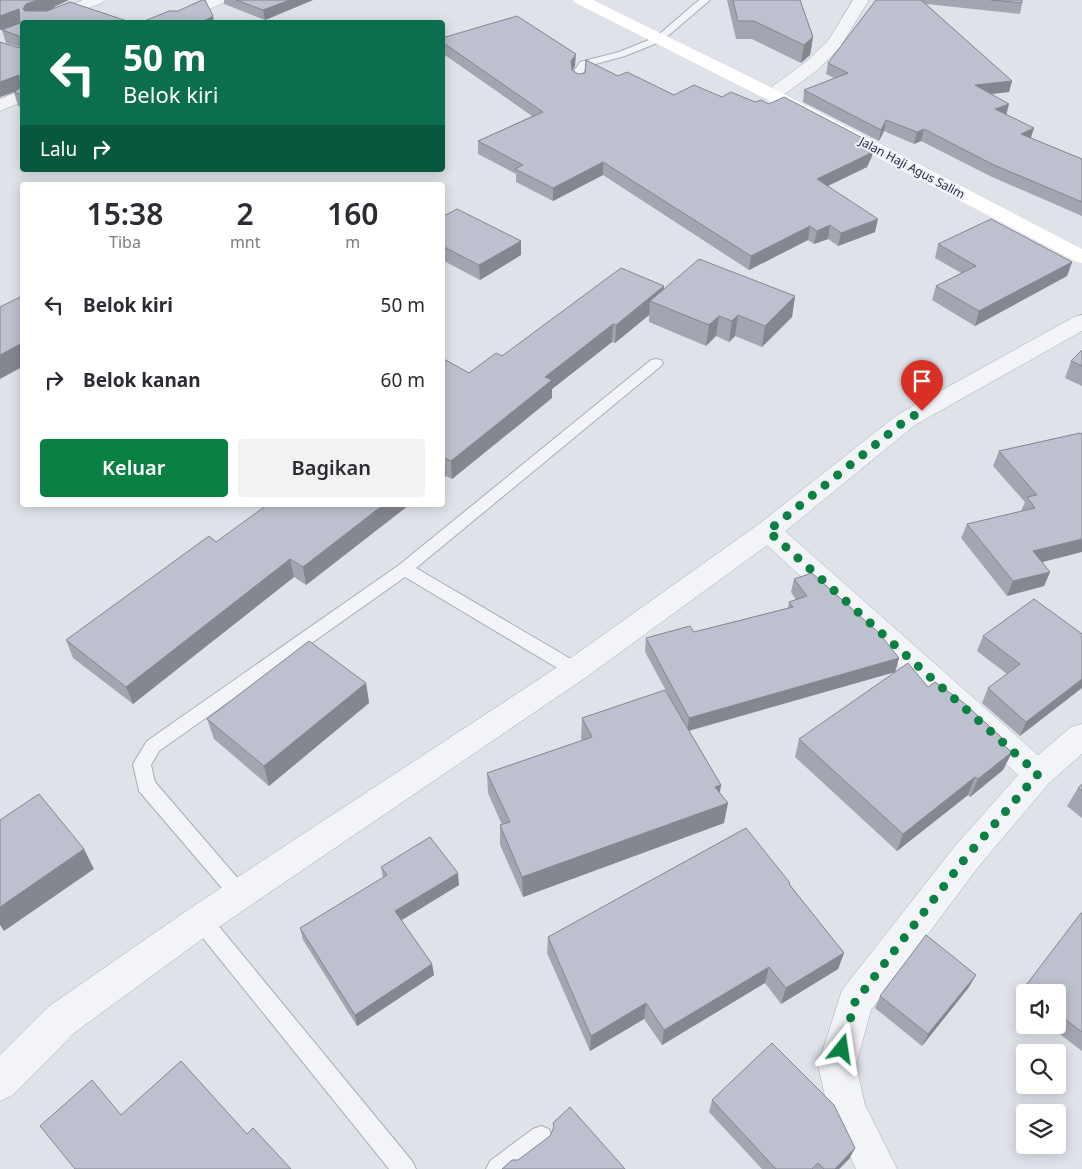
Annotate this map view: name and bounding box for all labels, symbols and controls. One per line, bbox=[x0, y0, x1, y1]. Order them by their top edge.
text: 50 m bbox=[123, 34, 206, 81]
icon: left bbox=[40, 40, 105, 105]
text: Belok kiri bbox=[123, 79, 218, 109]
street label: Jalan Haji Agus Salim bbox=[856, 132, 968, 203]
icon: right bbox=[87, 135, 115, 163]
text: Lalu bbox=[40, 136, 77, 162]
text: 15:38 bbox=[86, 193, 163, 234]
text: 2 bbox=[237, 193, 254, 234]
text: 160 bbox=[327, 193, 378, 234]
text: Tiba bbox=[109, 231, 141, 253]
text: mnt bbox=[230, 231, 261, 253]
text: m bbox=[345, 231, 360, 253]
icon: left bbox=[40, 291, 68, 319]
text: Belok kiri bbox=[83, 292, 173, 318]
text: 50 m bbox=[381, 292, 425, 318]
pin bbox=[901, 360, 943, 411]
icon: right bbox=[40, 366, 68, 394]
text: Belok kanan bbox=[83, 367, 200, 393]
text: 60 m bbox=[381, 367, 425, 393]
icon: arrive bbox=[908, 367, 936, 395]
button: Keluar bbox=[40, 439, 228, 497]
button: Bagikan bbox=[238, 439, 425, 497]
map controls bbox=[1016, 984, 1066, 1154]
button: sound bbox=[1016, 984, 1066, 1034]
position arrow bbox=[815, 1022, 867, 1074]
button: search bbox=[1016, 1044, 1066, 1094]
button: layers bbox=[1016, 1104, 1066, 1154]

